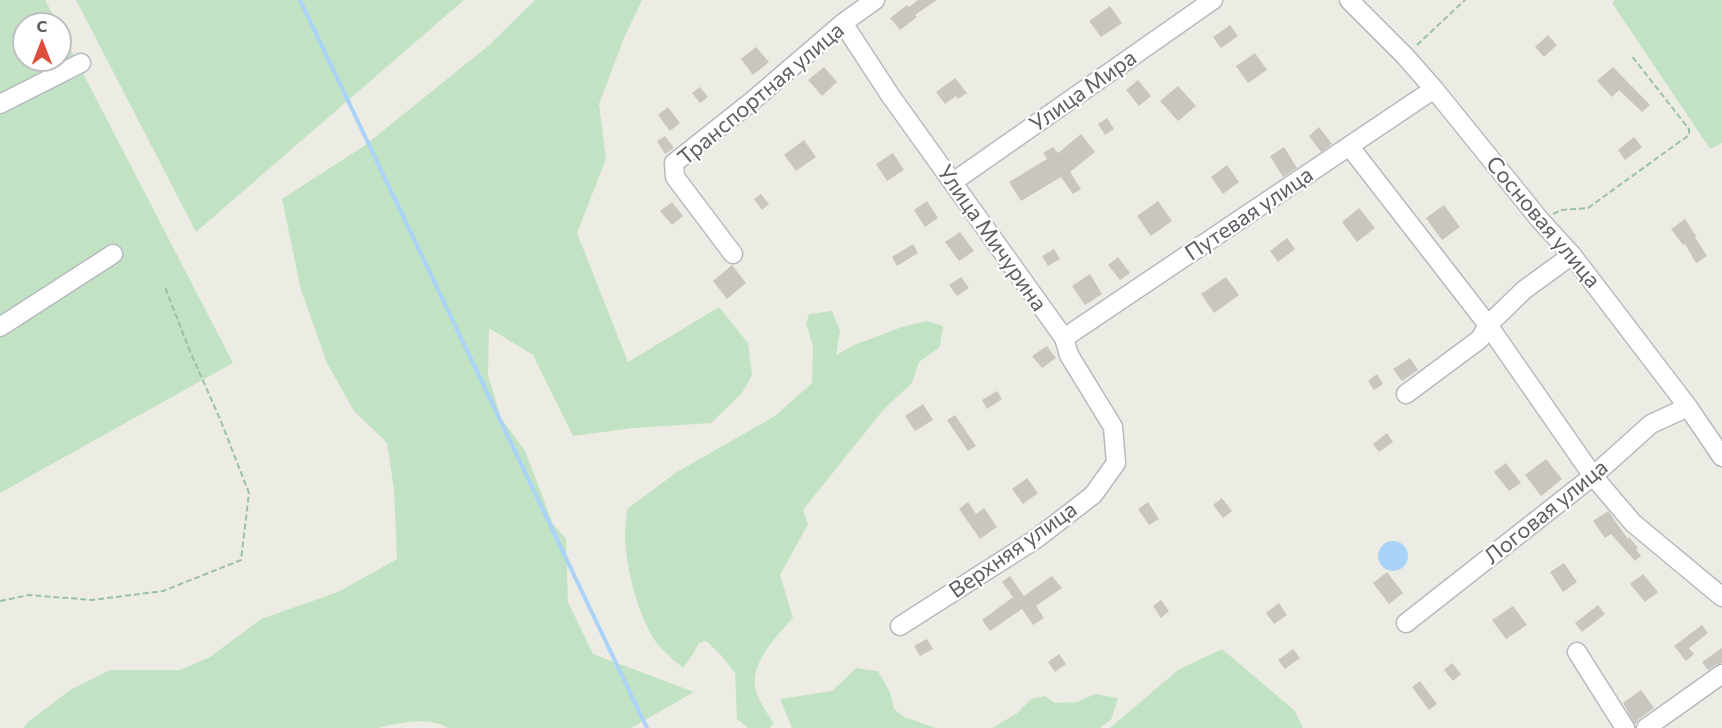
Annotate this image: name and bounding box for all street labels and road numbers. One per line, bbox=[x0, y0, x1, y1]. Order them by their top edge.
street label: Транспортная улица bbox=[673, 17, 849, 171]
street label: Улица Мира bbox=[1024, 45, 1142, 137]
street label: Сосновая улица bbox=[1480, 151, 1606, 293]
street label: Улица Мичурина bbox=[932, 160, 1052, 316]
street label: Путевая улица bbox=[1180, 161, 1318, 267]
street label: Логовая улица bbox=[1479, 454, 1613, 570]
street label: Верхняя улица bbox=[944, 496, 1082, 604]

